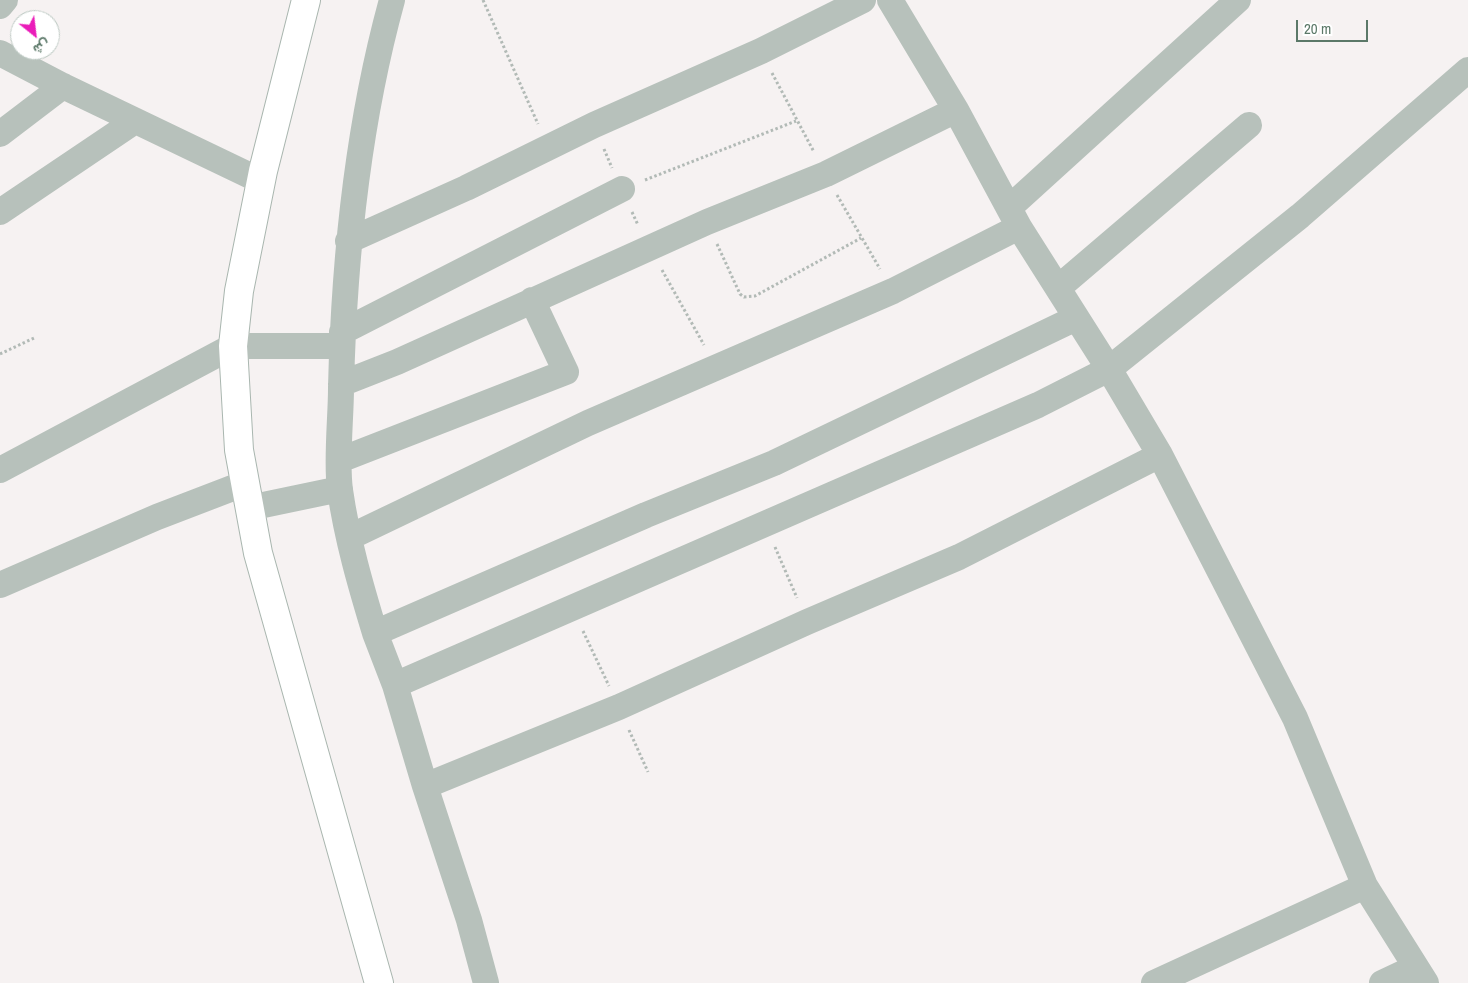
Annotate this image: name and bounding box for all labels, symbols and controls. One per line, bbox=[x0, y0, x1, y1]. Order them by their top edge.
north arrow bbox=[10, 10, 60, 60]
scale bar bbox=[1298, 10, 1370, 42]
text: 20 m bbox=[1304, 18, 1331, 39]
text: ش bbox=[30, 35, 54, 59]

